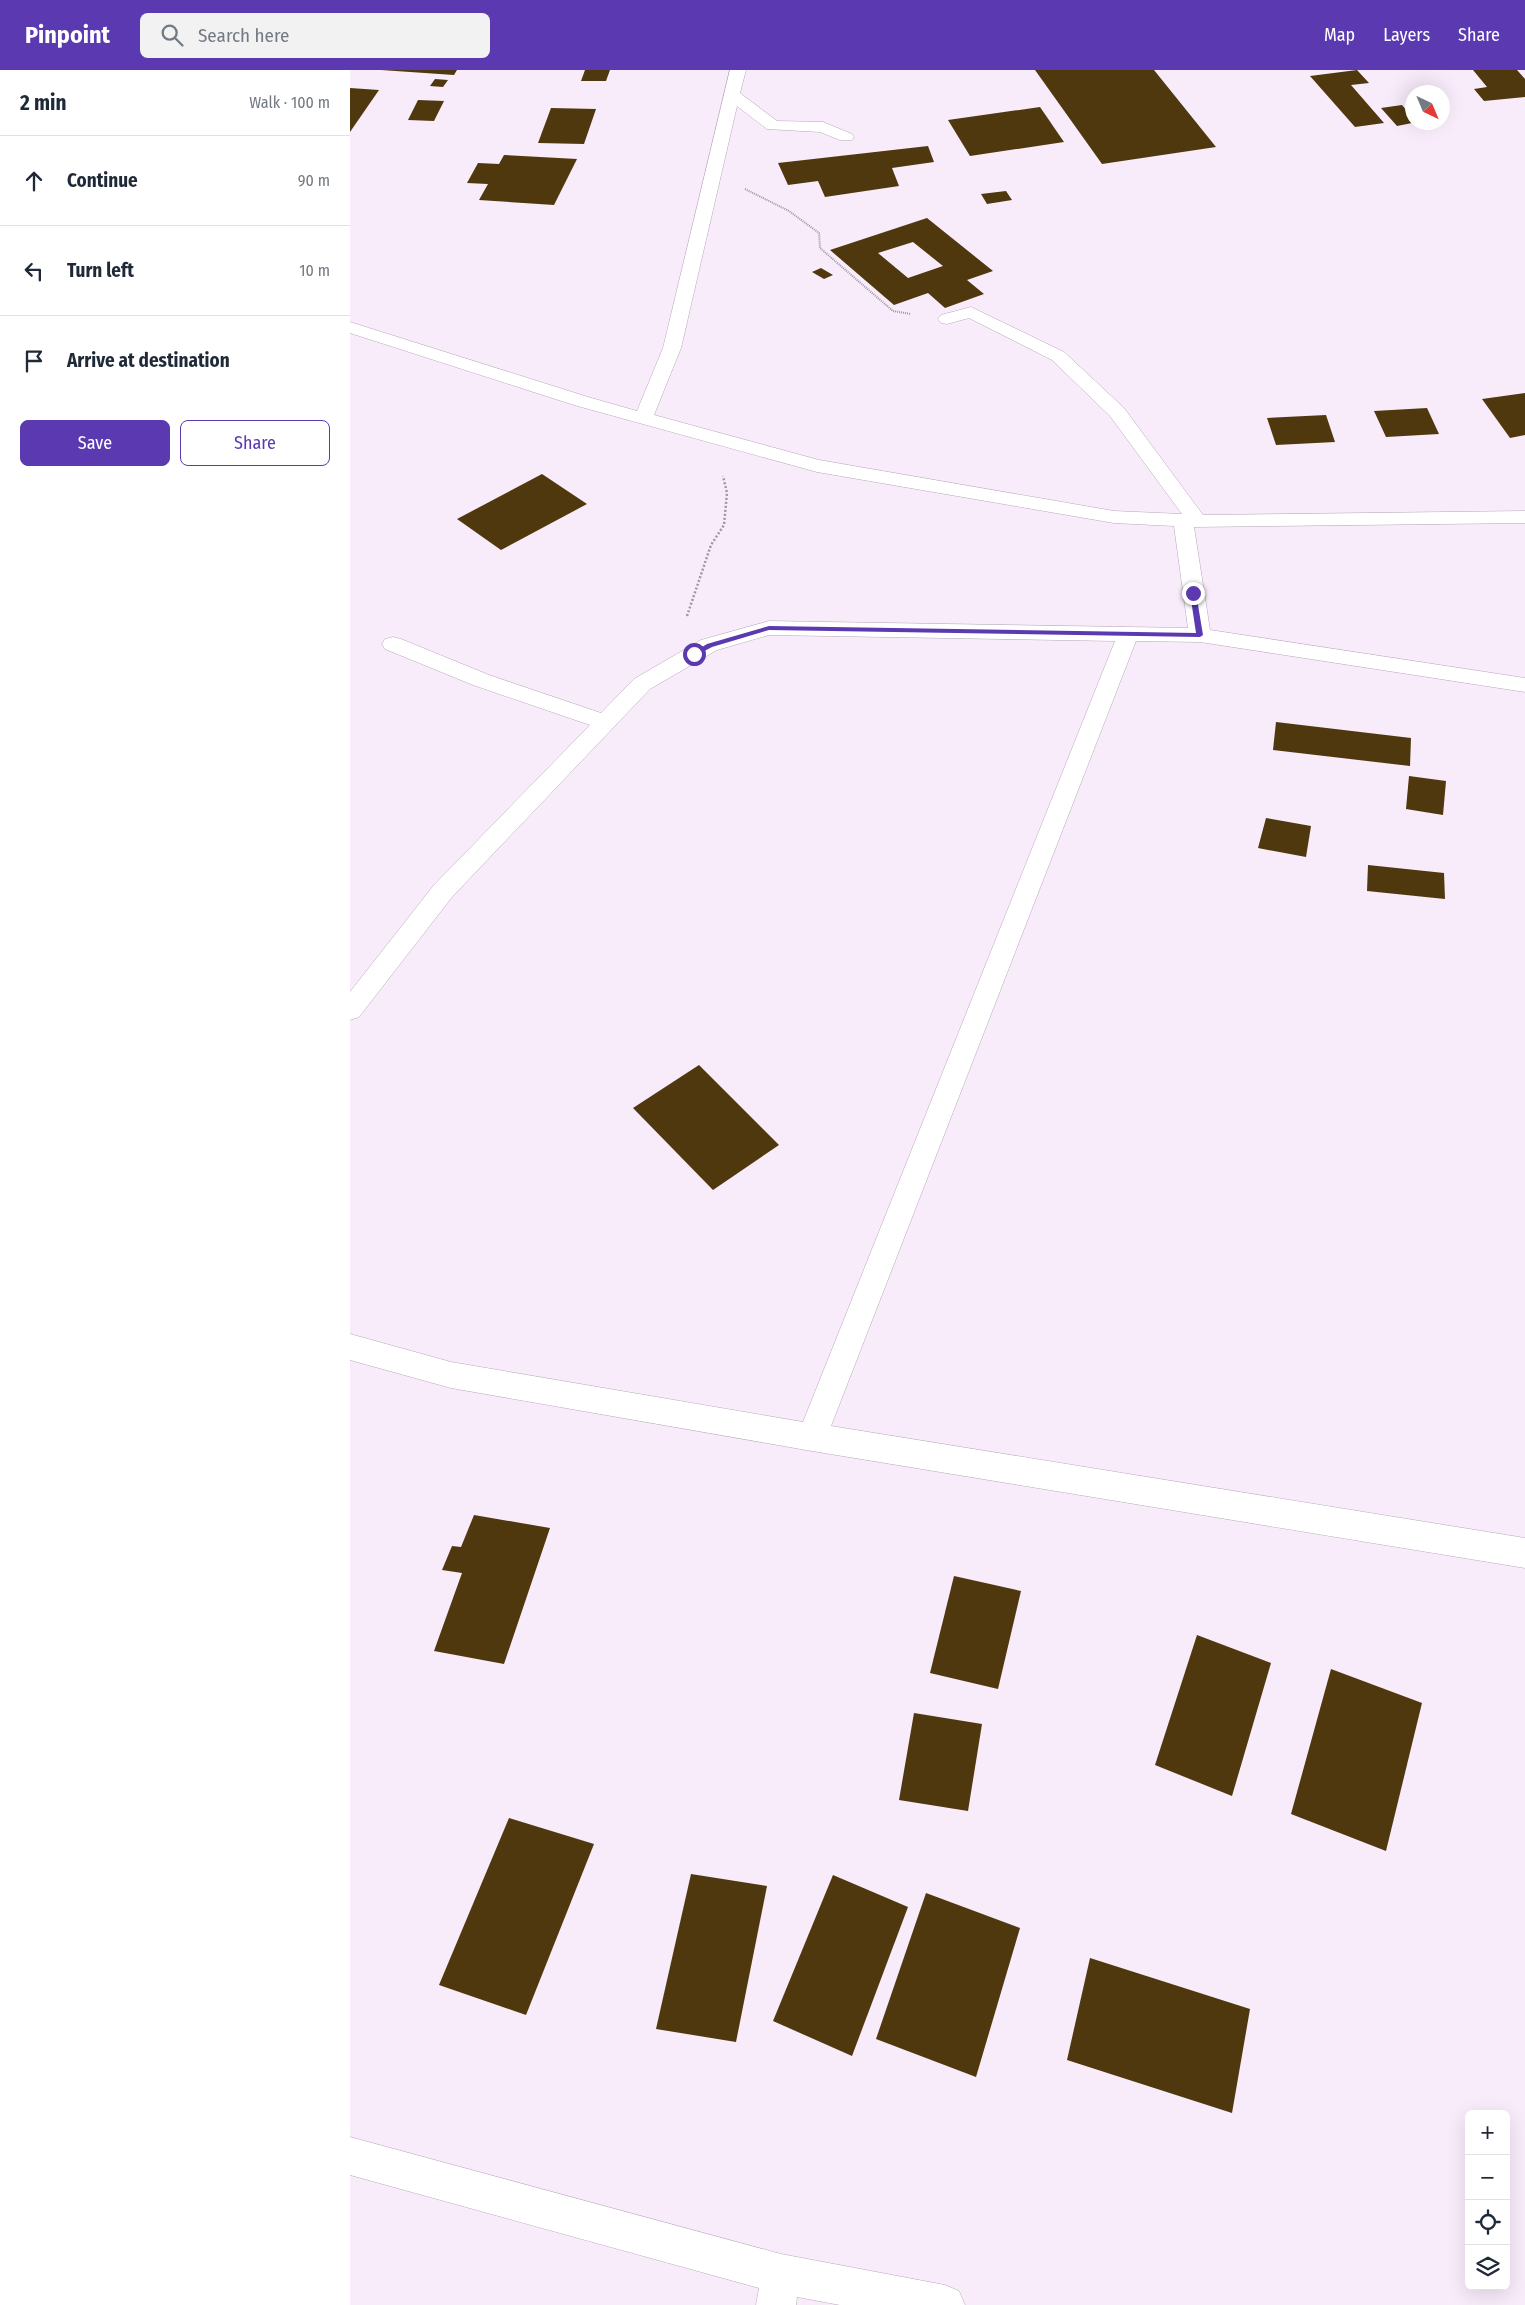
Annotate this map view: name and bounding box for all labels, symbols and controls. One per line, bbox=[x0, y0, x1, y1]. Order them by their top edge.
search box bbox=[140, 13, 490, 58]
text: Pinpoint bbox=[25, 21, 110, 49]
icon: search bbox=[158, 21, 186, 49]
text: Search here bbox=[198, 24, 289, 47]
text: Map bbox=[1324, 24, 1355, 46]
text: Layers bbox=[1383, 24, 1430, 46]
text: Share bbox=[1458, 24, 1500, 46]
north arrow bbox=[1405, 85, 1450, 130]
text: 2 min bbox=[20, 90, 67, 116]
text: Walk · 100 m bbox=[249, 93, 330, 112]
icon: ahead bbox=[20, 167, 48, 195]
text: Continue bbox=[67, 169, 138, 192]
text: 90 m bbox=[298, 171, 330, 190]
icon: left bbox=[20, 257, 48, 285]
text: Turn left bbox=[67, 259, 134, 282]
text: 10 m bbox=[299, 261, 330, 280]
icon: arrive bbox=[20, 347, 48, 375]
text: Arrive at destination bbox=[67, 349, 230, 372]
button: Save bbox=[20, 420, 170, 466]
button: Share bbox=[180, 420, 330, 466]
route end bbox=[1182, 582, 1205, 605]
route start bbox=[683, 643, 706, 666]
map controls bbox=[1465, 2110, 1510, 2290]
button: + bbox=[1465, 2110, 1510, 2155]
button: − bbox=[1465, 2155, 1510, 2200]
button: locate bbox=[1465, 2200, 1510, 2245]
button: layers bbox=[1465, 2245, 1510, 2290]

